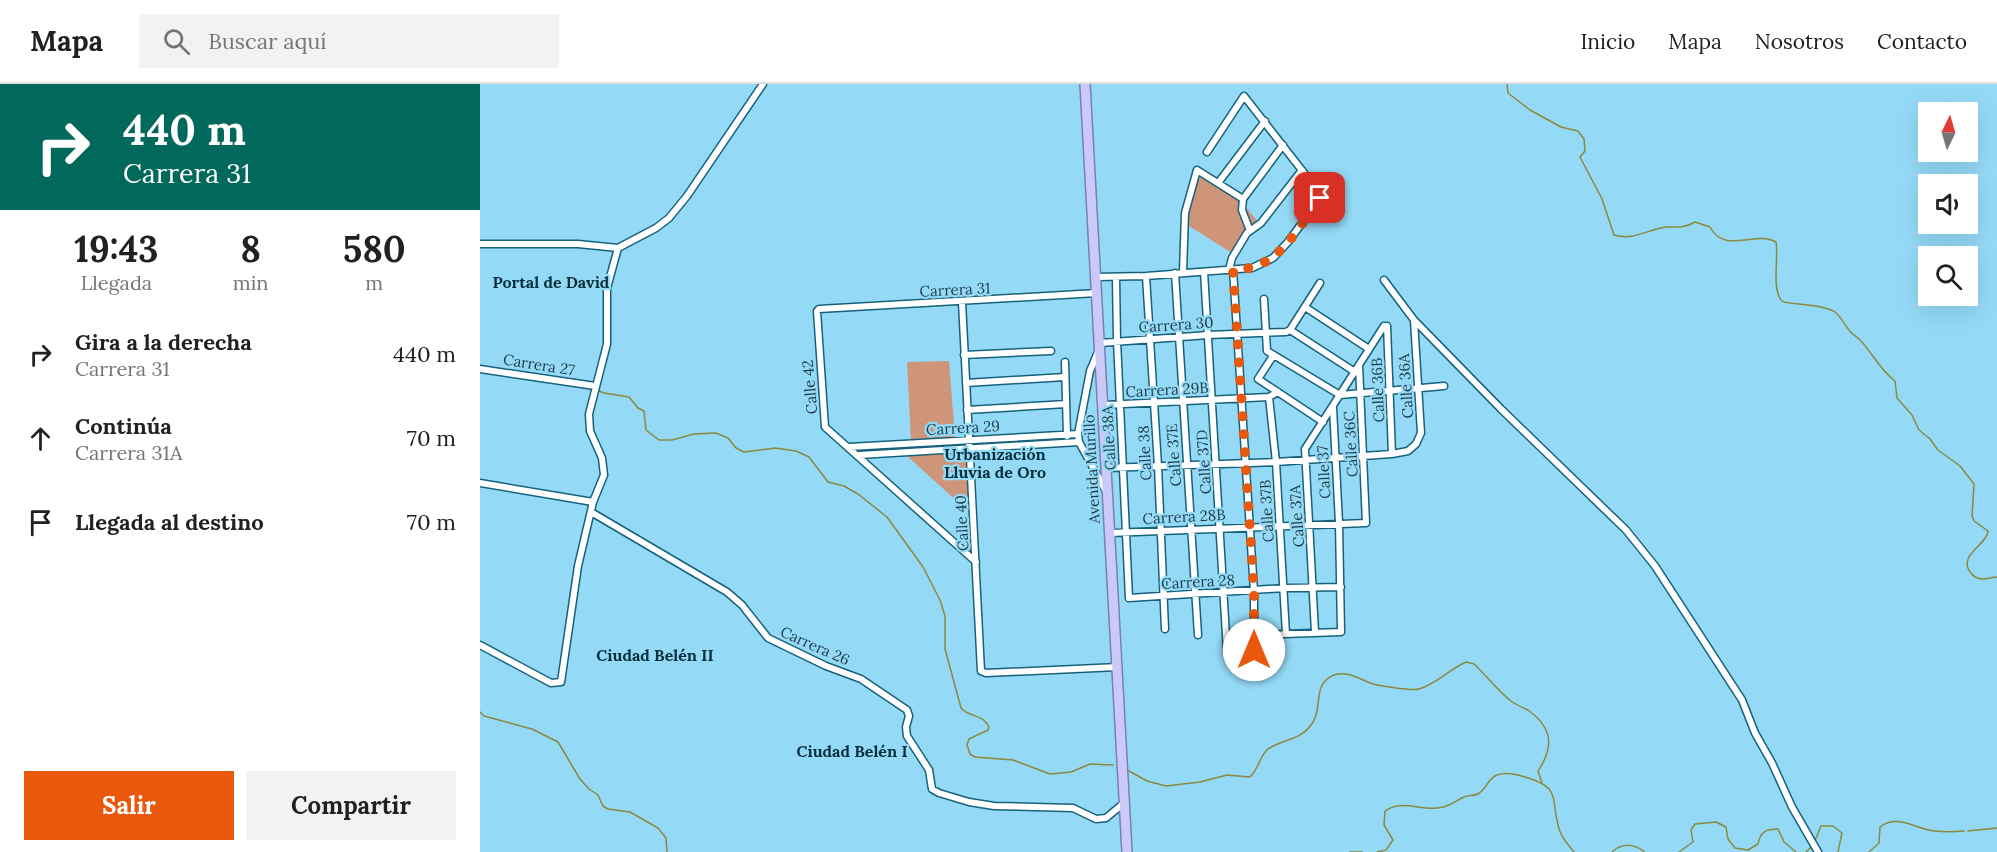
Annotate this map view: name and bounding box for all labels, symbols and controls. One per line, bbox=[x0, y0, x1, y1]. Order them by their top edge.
search box bbox=[139, 14, 559, 68]
text: Mapa bbox=[30, 23, 103, 59]
icon: search bbox=[160, 25, 193, 58]
text: Buscar aquí bbox=[208, 27, 327, 55]
text: Inicio bbox=[1580, 28, 1635, 55]
text: Mapa bbox=[1668, 28, 1722, 55]
text: Nosotros bbox=[1755, 28, 1844, 55]
text: Contacto bbox=[1877, 28, 1967, 55]
north arrow bbox=[1918, 102, 1978, 162]
map controls bbox=[1918, 102, 1978, 306]
text: 440 m bbox=[123, 103, 246, 157]
icon: right bbox=[24, 108, 102, 186]
text: Carrera 31 bbox=[123, 156, 251, 190]
pin bbox=[1294, 172, 1345, 223]
button: sound bbox=[1918, 174, 1978, 234]
icon: arrive bbox=[1303, 181, 1336, 214]
text: 19:43 bbox=[74, 226, 159, 272]
text: 8 bbox=[240, 226, 261, 272]
text: 580 bbox=[343, 226, 406, 272]
button: search bbox=[1918, 246, 1978, 306]
text: Llegada bbox=[81, 270, 152, 295]
text: min bbox=[233, 270, 268, 295]
text: m bbox=[365, 270, 383, 295]
district label: Portal de David bbox=[493, 272, 610, 292]
street label: Carrera 31 bbox=[919, 278, 991, 301]
street label: Carrera 30 bbox=[1138, 312, 1214, 337]
text: Gira a la derecha bbox=[75, 328, 252, 356]
icon: right bbox=[24, 338, 57, 371]
text: 440 m bbox=[393, 340, 456, 368]
street label: Carrera 27 bbox=[502, 349, 576, 380]
street label: Calle 36A bbox=[1394, 352, 1417, 419]
text: Carrera 31 bbox=[75, 356, 170, 381]
street label: Calle 36B bbox=[1367, 357, 1388, 423]
street label: Calle 42 bbox=[798, 359, 821, 415]
street label: Carrera 29B bbox=[1125, 378, 1209, 401]
street label: Calle 38A bbox=[1097, 405, 1120, 471]
street label: Calle 36C bbox=[1339, 410, 1362, 477]
text: Continúa bbox=[75, 412, 172, 440]
street label: Avenida Murillo bbox=[1079, 414, 1104, 525]
street label: Carrera 29 bbox=[926, 416, 1000, 439]
icon: ahead bbox=[24, 422, 57, 455]
street label: Calle 37E bbox=[1162, 423, 1185, 487]
text: 70 m bbox=[407, 424, 456, 452]
street label: Calle 38 bbox=[1134, 425, 1155, 481]
street label: Calle 37D bbox=[1192, 429, 1215, 495]
text: Carrera 31A bbox=[75, 440, 183, 465]
district label: Urbanización Lluvia de Oro bbox=[944, 444, 1046, 482]
street label: Calle 37 bbox=[1313, 445, 1334, 499]
street label: Calle 37B bbox=[1255, 479, 1278, 543]
street label: Calle 37A bbox=[1285, 484, 1308, 548]
street label: Calle 40 bbox=[951, 495, 972, 551]
street label: Carrera 28B bbox=[1142, 505, 1226, 528]
icon: arrive bbox=[24, 506, 57, 539]
text: Llegada al destino bbox=[75, 508, 264, 536]
text: 70 m bbox=[407, 508, 456, 536]
street label: Carrera 28 bbox=[1161, 570, 1235, 593]
position arrow bbox=[1222, 618, 1286, 682]
street label: Carrera 26 bbox=[778, 622, 853, 669]
district label: Ciudad Belén II bbox=[596, 645, 714, 665]
district label: Ciudad Belén I bbox=[796, 741, 908, 761]
button: Salir bbox=[24, 771, 234, 840]
button: Compartir bbox=[246, 771, 456, 840]

